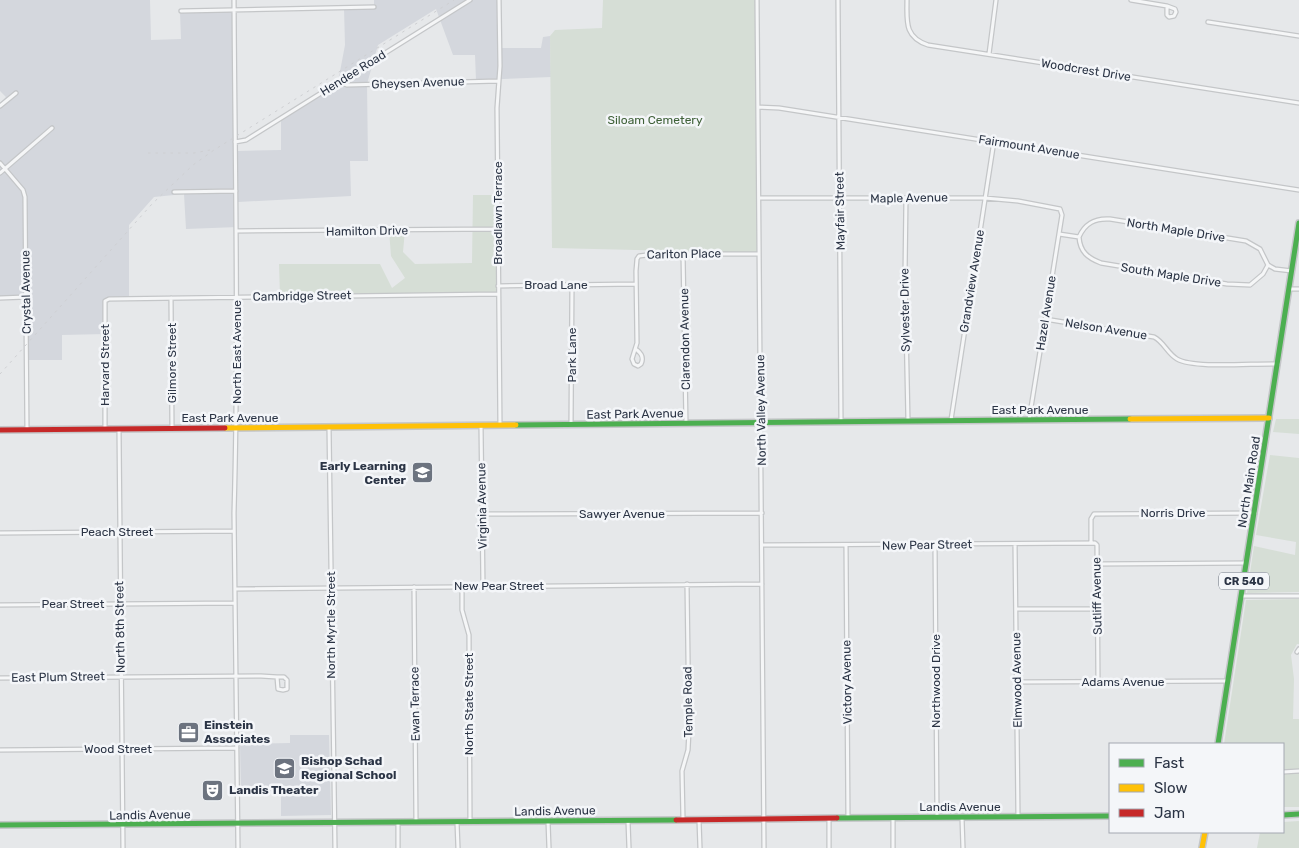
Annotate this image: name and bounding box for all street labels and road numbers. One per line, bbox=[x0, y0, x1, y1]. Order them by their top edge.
street label: Hendee Road bbox=[318, 47, 388, 99]
street label: Woodcrest Drive bbox=[1040, 56, 1132, 84]
street label: Gheysen Avenue bbox=[371, 74, 465, 92]
street label: Fairmount Avenue bbox=[978, 132, 1081, 162]
street label: Broadlawn Terrace bbox=[491, 161, 505, 265]
street label: Mayfair Street bbox=[832, 171, 848, 250]
street label: Maple Avenue bbox=[870, 190, 948, 206]
street label: North Maple Drive bbox=[1126, 215, 1226, 245]
street label: Hamilton Drive bbox=[326, 223, 409, 239]
street label: Grandview Avenue bbox=[957, 228, 987, 333]
street label: Carlton Place bbox=[647, 246, 722, 262]
street label: Crystal Avenue bbox=[18, 250, 34, 334]
street label: South Maple Drive bbox=[1120, 260, 1222, 290]
street label: Sylvester Drive bbox=[897, 268, 913, 352]
street label: Hazel Avenue bbox=[1033, 274, 1059, 351]
street label: Broad Lane bbox=[524, 278, 588, 292]
street label: Cambridge Street bbox=[253, 288, 352, 304]
street label: Clarendon Avenue bbox=[677, 288, 693, 390]
street label: North East Avenue bbox=[230, 300, 244, 404]
street label: Nelson Avenue bbox=[1064, 316, 1148, 342]
street label: Gilmore Street bbox=[165, 323, 179, 403]
street label: Harvard Street bbox=[98, 324, 112, 406]
street label: Park Lane bbox=[565, 327, 579, 383]
street label: North Valley Avenue bbox=[753, 354, 769, 466]
street label: East Park Avenue bbox=[991, 403, 1089, 417]
street label: East Park Avenue bbox=[586, 406, 684, 422]
street label: East Park Avenue bbox=[181, 411, 279, 425]
street label: North Main Road bbox=[1235, 435, 1263, 529]
street label: Virginia Avenue bbox=[474, 462, 490, 549]
street label: Norris Drive bbox=[1140, 506, 1206, 520]
street label: Sawyer Avenue bbox=[579, 507, 665, 521]
street label: Peach Street bbox=[81, 525, 154, 539]
street label: New Pear Street bbox=[882, 537, 972, 553]
street label: Sutliff Avenue bbox=[1089, 557, 1105, 635]
street label: North Myrtle Street bbox=[324, 571, 338, 679]
road number: CR 540 bbox=[1219, 572, 1269, 590]
street label: New Pear Street bbox=[454, 579, 544, 593]
street label: North 8th Street bbox=[112, 581, 128, 673]
street label: Pear Street bbox=[42, 597, 105, 611]
street label: Elmwood Avenue bbox=[1009, 632, 1025, 728]
street label: Northwood Drive bbox=[929, 634, 943, 728]
street label: Victory Avenue bbox=[839, 639, 855, 724]
street label: North State Street bbox=[462, 652, 476, 755]
street label: Ewan Terrace bbox=[407, 666, 423, 741]
street label: Temple Road bbox=[680, 666, 696, 738]
street label: East Plum Street bbox=[11, 669, 105, 685]
street label: Adams Avenue bbox=[1081, 675, 1165, 689]
street label: Wood Street bbox=[84, 742, 152, 756]
street label: Landis Avenue bbox=[919, 800, 1001, 814]
street label: Landis Avenue bbox=[514, 803, 596, 819]
street label: Landis Avenue bbox=[109, 807, 191, 823]

